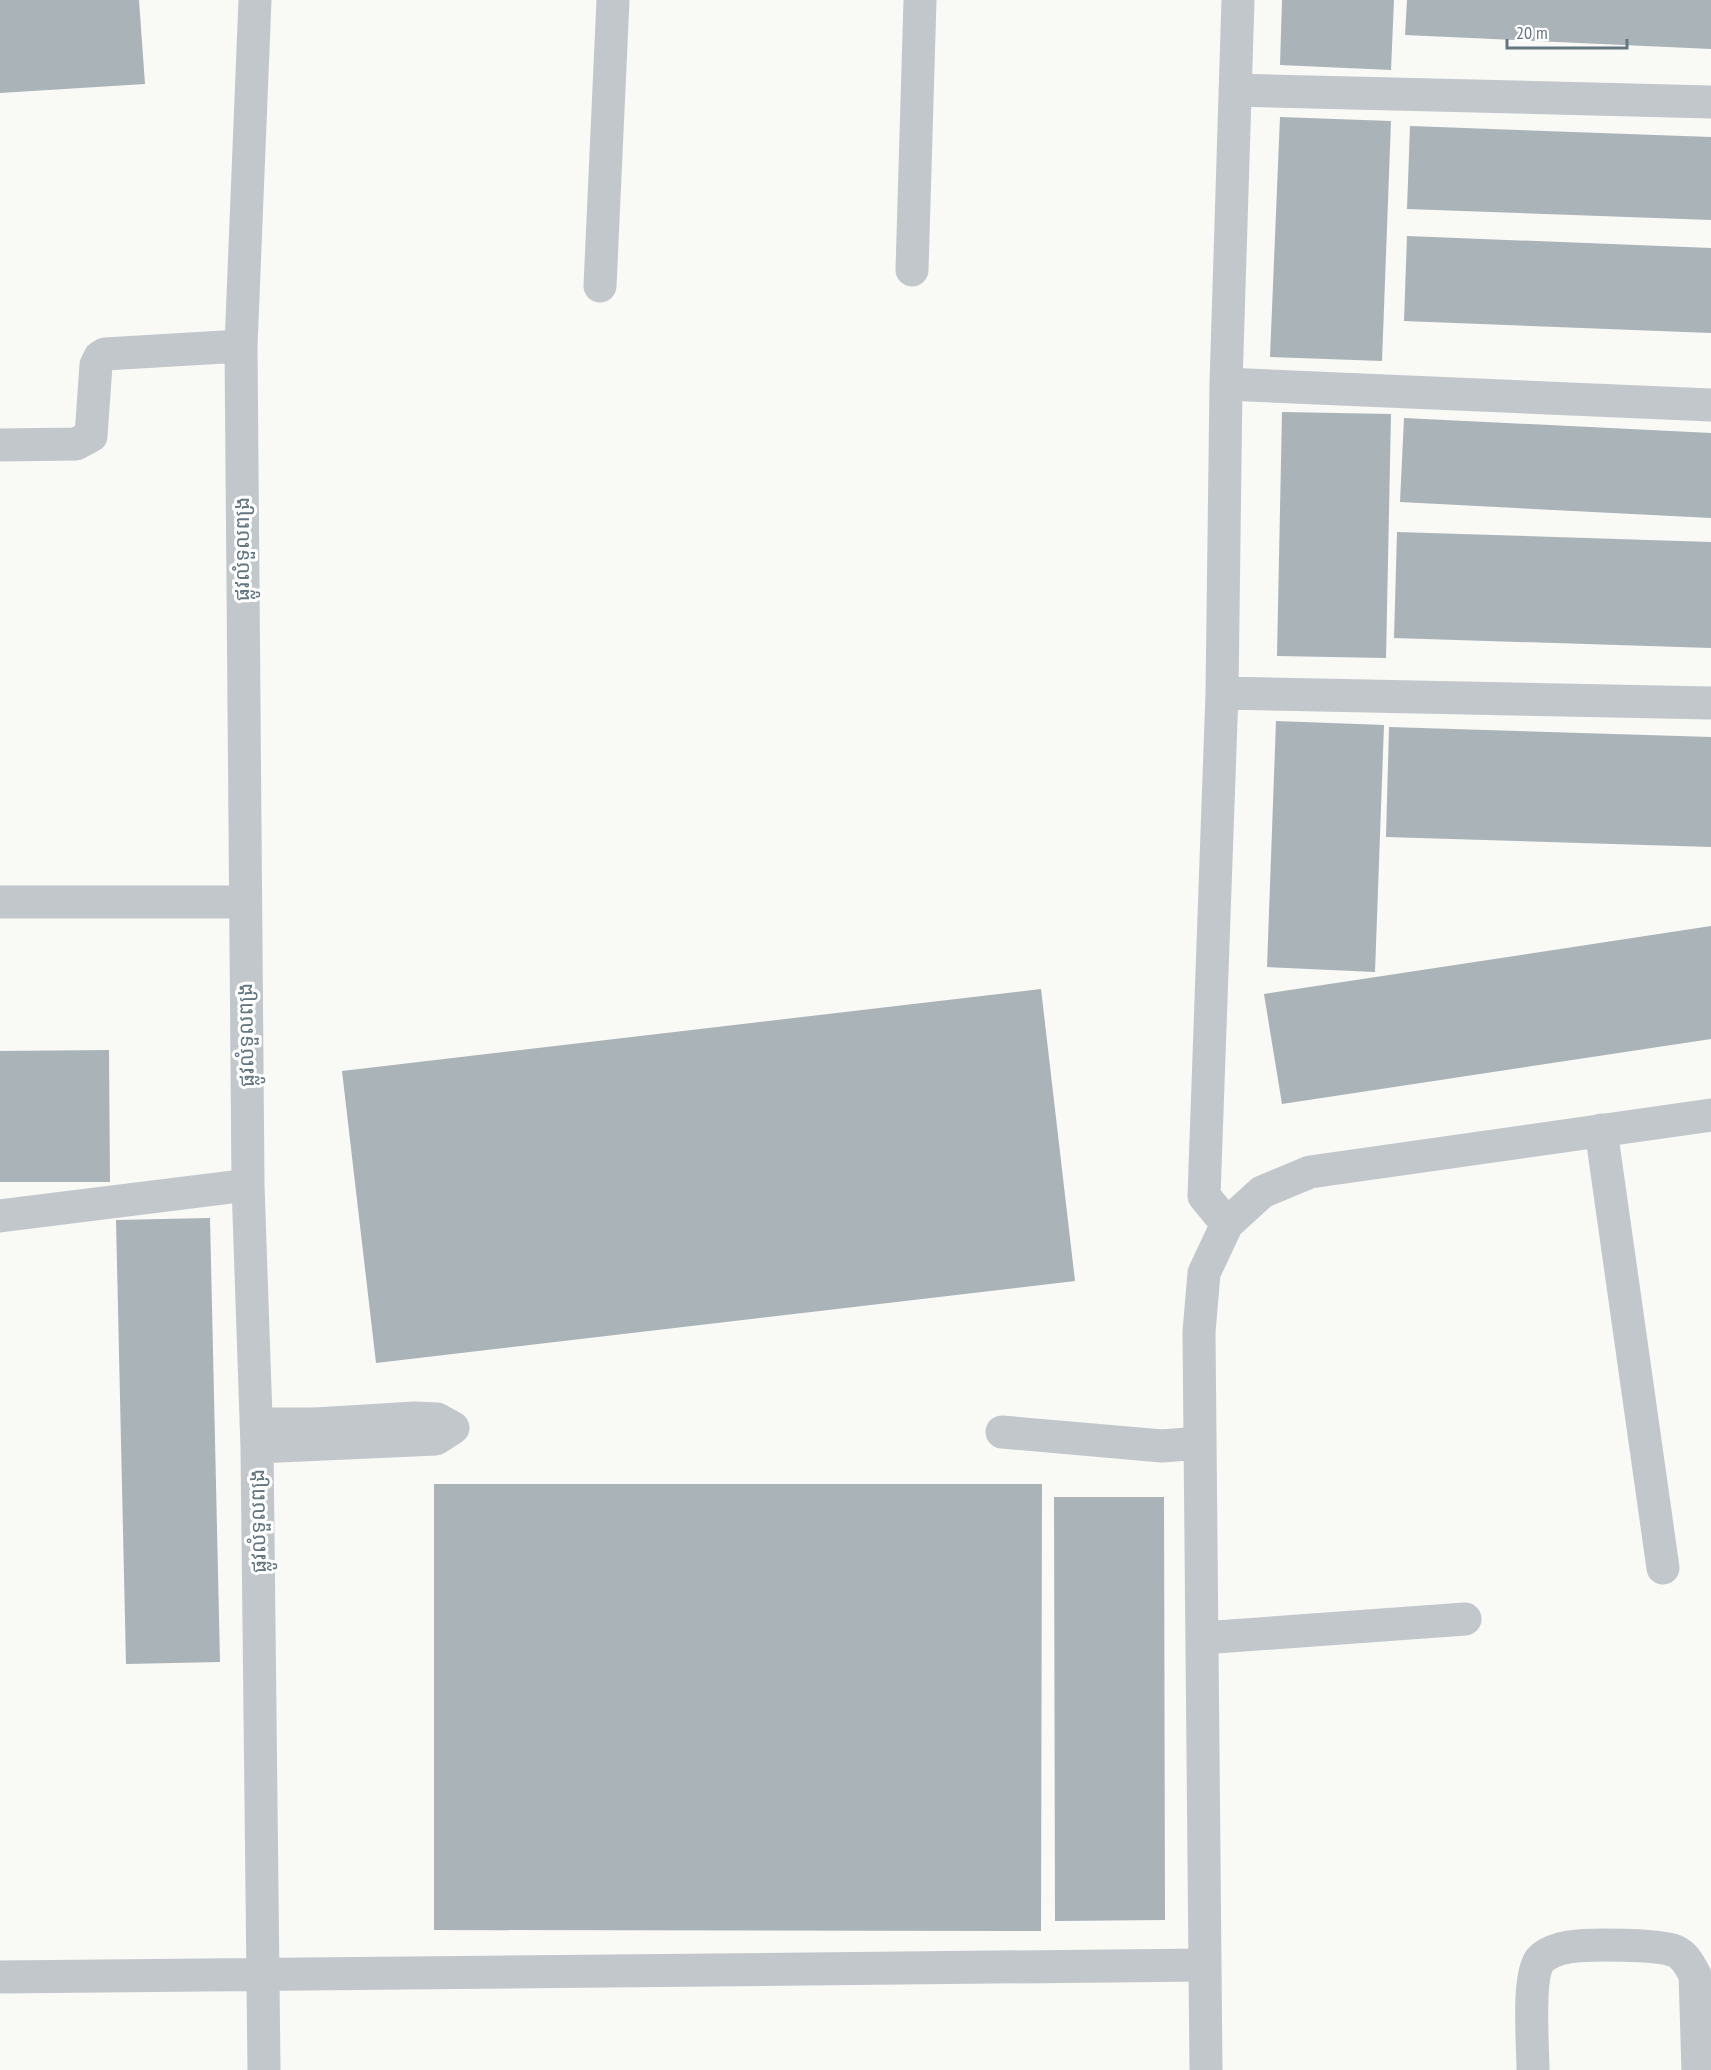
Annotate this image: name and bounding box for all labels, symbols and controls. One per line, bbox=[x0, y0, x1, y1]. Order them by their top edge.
scale bar bbox=[1507, 12, 1627, 50]
text: 20 m bbox=[1516, 21, 1548, 44]
street label: ផ្លូវលំទួលពង្រ bbox=[228, 497, 261, 601]
street label: ផ្លូវលំទួលពង្រ bbox=[231, 982, 266, 1087]
street label: ផ្លូវលំទួលពង្រ bbox=[243, 1468, 278, 1573]

